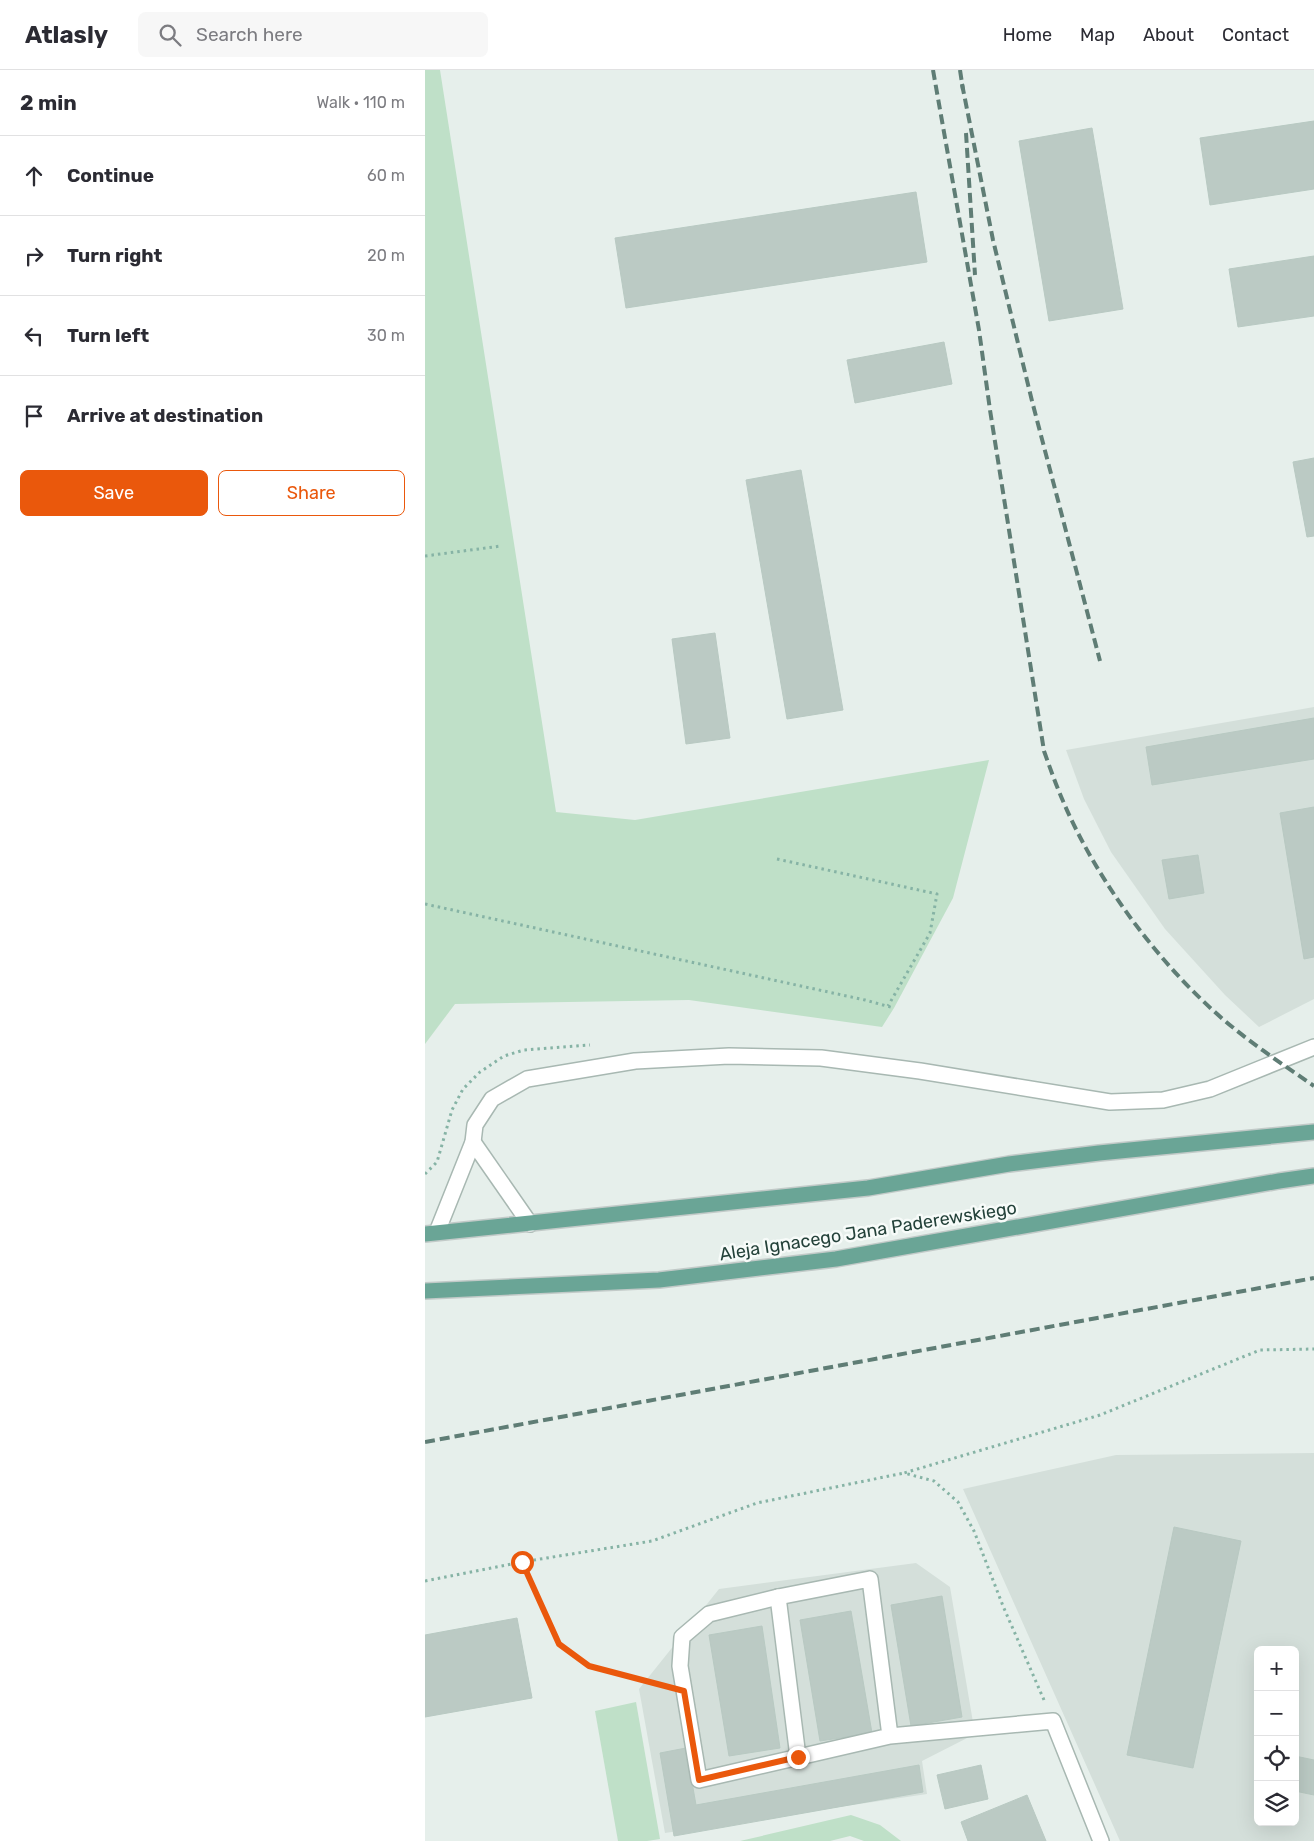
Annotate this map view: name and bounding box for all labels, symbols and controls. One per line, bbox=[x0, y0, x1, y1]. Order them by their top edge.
search box bbox=[138, 12, 488, 57]
text: Atlasly bbox=[25, 21, 108, 49]
icon: search bbox=[156, 21, 184, 49]
text: Search here bbox=[196, 23, 303, 46]
text: Home bbox=[1003, 24, 1052, 46]
text: Map bbox=[1080, 24, 1115, 46]
text: About bbox=[1143, 24, 1194, 46]
text: Contact bbox=[1222, 24, 1289, 46]
text: 2 min bbox=[20, 90, 77, 115]
text: Walk · 110 m bbox=[317, 93, 405, 112]
icon: ahead bbox=[20, 162, 48, 190]
text: Continue bbox=[67, 164, 154, 187]
text: 60 m bbox=[367, 166, 405, 185]
icon: right bbox=[20, 242, 48, 270]
text: Turn right bbox=[67, 244, 162, 267]
text: 20 m bbox=[367, 246, 405, 265]
icon: left bbox=[20, 322, 48, 350]
text: Turn left bbox=[67, 324, 149, 347]
text: 30 m bbox=[367, 326, 405, 345]
icon: arrive bbox=[20, 402, 48, 430]
text: Arrive at destination bbox=[67, 404, 263, 427]
button: Save bbox=[20, 470, 208, 516]
button: Share bbox=[218, 470, 405, 516]
street label: Aleja Ignacego Jana Paderewskiego bbox=[718, 1197, 1018, 1265]
route start bbox=[511, 1551, 534, 1574]
map controls bbox=[1254, 1646, 1299, 1826]
button: + bbox=[1254, 1646, 1299, 1691]
button: − bbox=[1254, 1691, 1299, 1736]
button: locate bbox=[1254, 1736, 1299, 1781]
route end bbox=[787, 1746, 810, 1769]
button: layers bbox=[1254, 1781, 1299, 1826]

